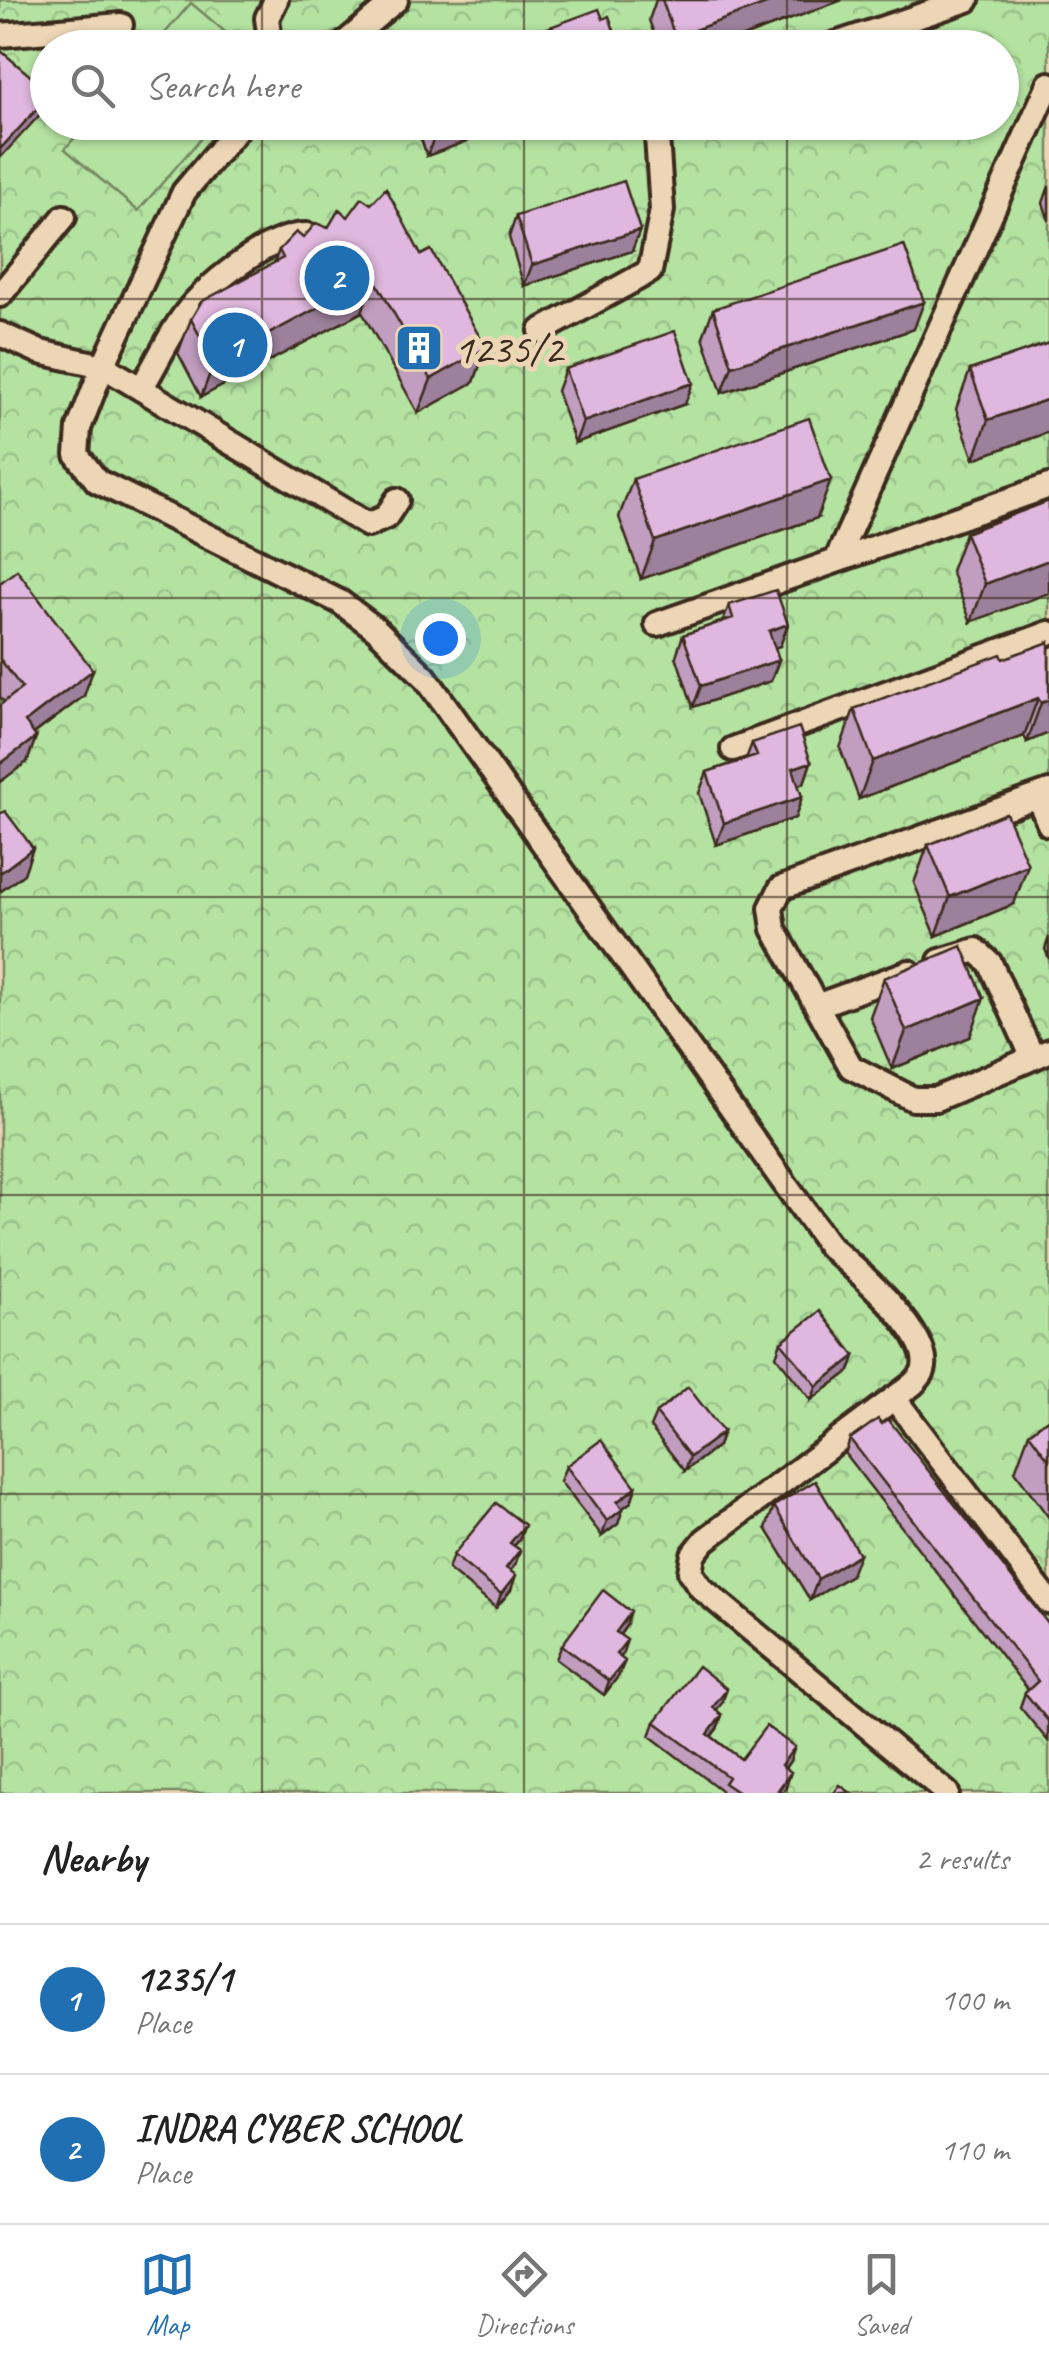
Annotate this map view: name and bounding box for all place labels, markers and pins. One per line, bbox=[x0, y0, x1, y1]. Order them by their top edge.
pin: 2 bbox=[304, 240, 370, 316]
pin: 1 bbox=[202, 308, 268, 382]
building icon: 1235/2 bbox=[393, 322, 445, 374]
place label: 1235/2 bbox=[454, 323, 565, 376]

